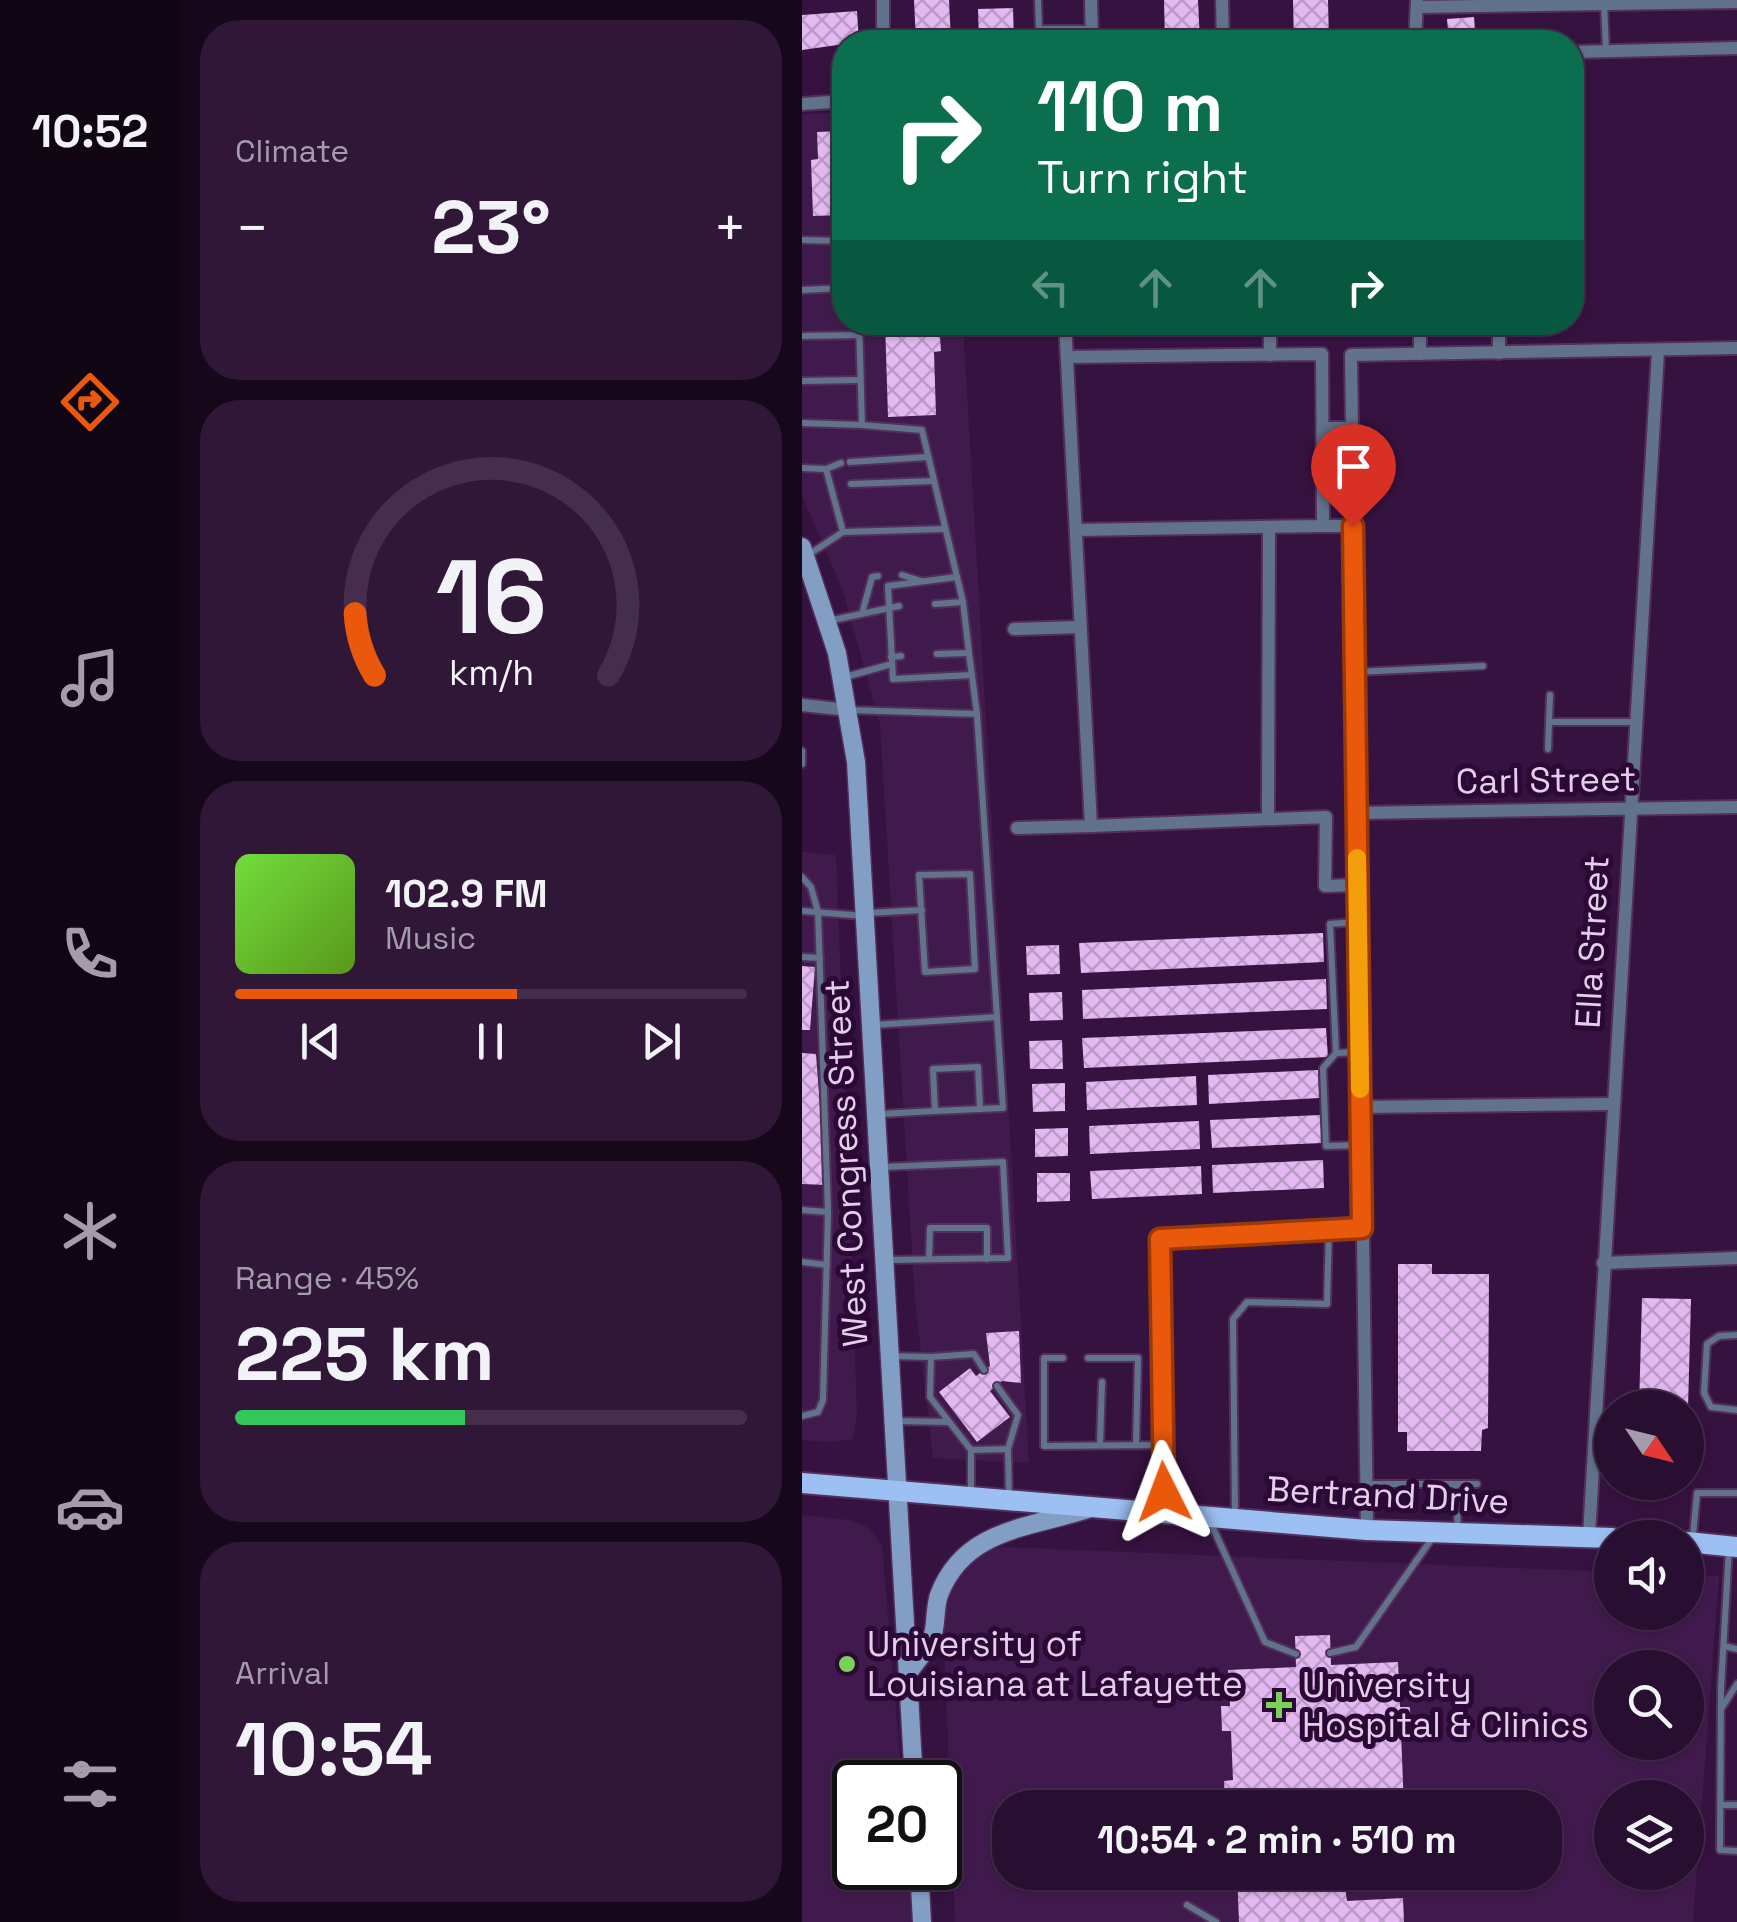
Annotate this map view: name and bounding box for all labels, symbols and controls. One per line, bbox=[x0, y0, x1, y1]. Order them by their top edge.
text: 110 m bbox=[1037, 62, 1223, 151]
icon: right bbox=[872, 70, 1002, 200]
text: 10:52 bbox=[32, 103, 148, 160]
text: Climate bbox=[235, 131, 349, 171]
text: Turn right bbox=[1037, 149, 1248, 206]
text: 23° bbox=[431, 179, 551, 275]
text: − bbox=[235, 193, 269, 263]
text: + bbox=[713, 193, 747, 263]
icon: left bbox=[1023, 260, 1078, 315]
icon: ahead bbox=[1128, 260, 1183, 315]
icon: ahead bbox=[1233, 260, 1288, 315]
icon: right bbox=[1338, 260, 1393, 315]
icon: directions bbox=[55, 367, 125, 437]
pin bbox=[1311, 424, 1396, 527]
icon: arrive bbox=[1326, 439, 1381, 494]
text: 16 bbox=[435, 531, 547, 663]
icon: music bbox=[55, 643, 125, 713]
text: km/h bbox=[448, 650, 534, 695]
street label: Carl Street bbox=[1455, 756, 1637, 804]
street label: Ella Street bbox=[1566, 854, 1618, 1030]
text: 102.9 FM bbox=[385, 870, 548, 918]
text: Music bbox=[385, 918, 476, 958]
icon: phone bbox=[55, 919, 125, 989]
street label: West Congress Street bbox=[814, 978, 878, 1348]
icon: previous bbox=[293, 1014, 348, 1069]
icon: pause bbox=[463, 1014, 518, 1069]
icon: next bbox=[634, 1014, 689, 1069]
icon: climate bbox=[55, 1196, 125, 1266]
text: Range · 45% bbox=[235, 1258, 419, 1298]
text: 225 km bbox=[235, 1306, 495, 1402]
north arrow bbox=[1594, 1390, 1704, 1500]
map controls bbox=[1594, 1390, 1704, 1890]
position arrow bbox=[1112, 1440, 1216, 1544]
street label: Bertrand Drive bbox=[1266, 1467, 1510, 1523]
icon: car bbox=[55, 1472, 125, 1542]
button: sound bbox=[1594, 1520, 1704, 1630]
place label: University of Louisiana at Lafayette bbox=[867, 1622, 1243, 1706]
button: search bbox=[1594, 1650, 1704, 1760]
text: Arrival bbox=[235, 1653, 330, 1693]
marker: University of Louisiana at Lafayette bbox=[836, 1653, 858, 1675]
place label: University Hospital & Clinics bbox=[1302, 1663, 1589, 1747]
marker: University Hospital & Clinics bbox=[1266, 1692, 1292, 1718]
text: 10:54 bbox=[235, 1701, 433, 1797]
icon: filters bbox=[55, 1749, 125, 1819]
speed limit sign: 20 bbox=[832, 1760, 962, 1890]
button: layers bbox=[1594, 1780, 1704, 1890]
text: 10:54 · 2 min · 510 m bbox=[1097, 1816, 1457, 1864]

